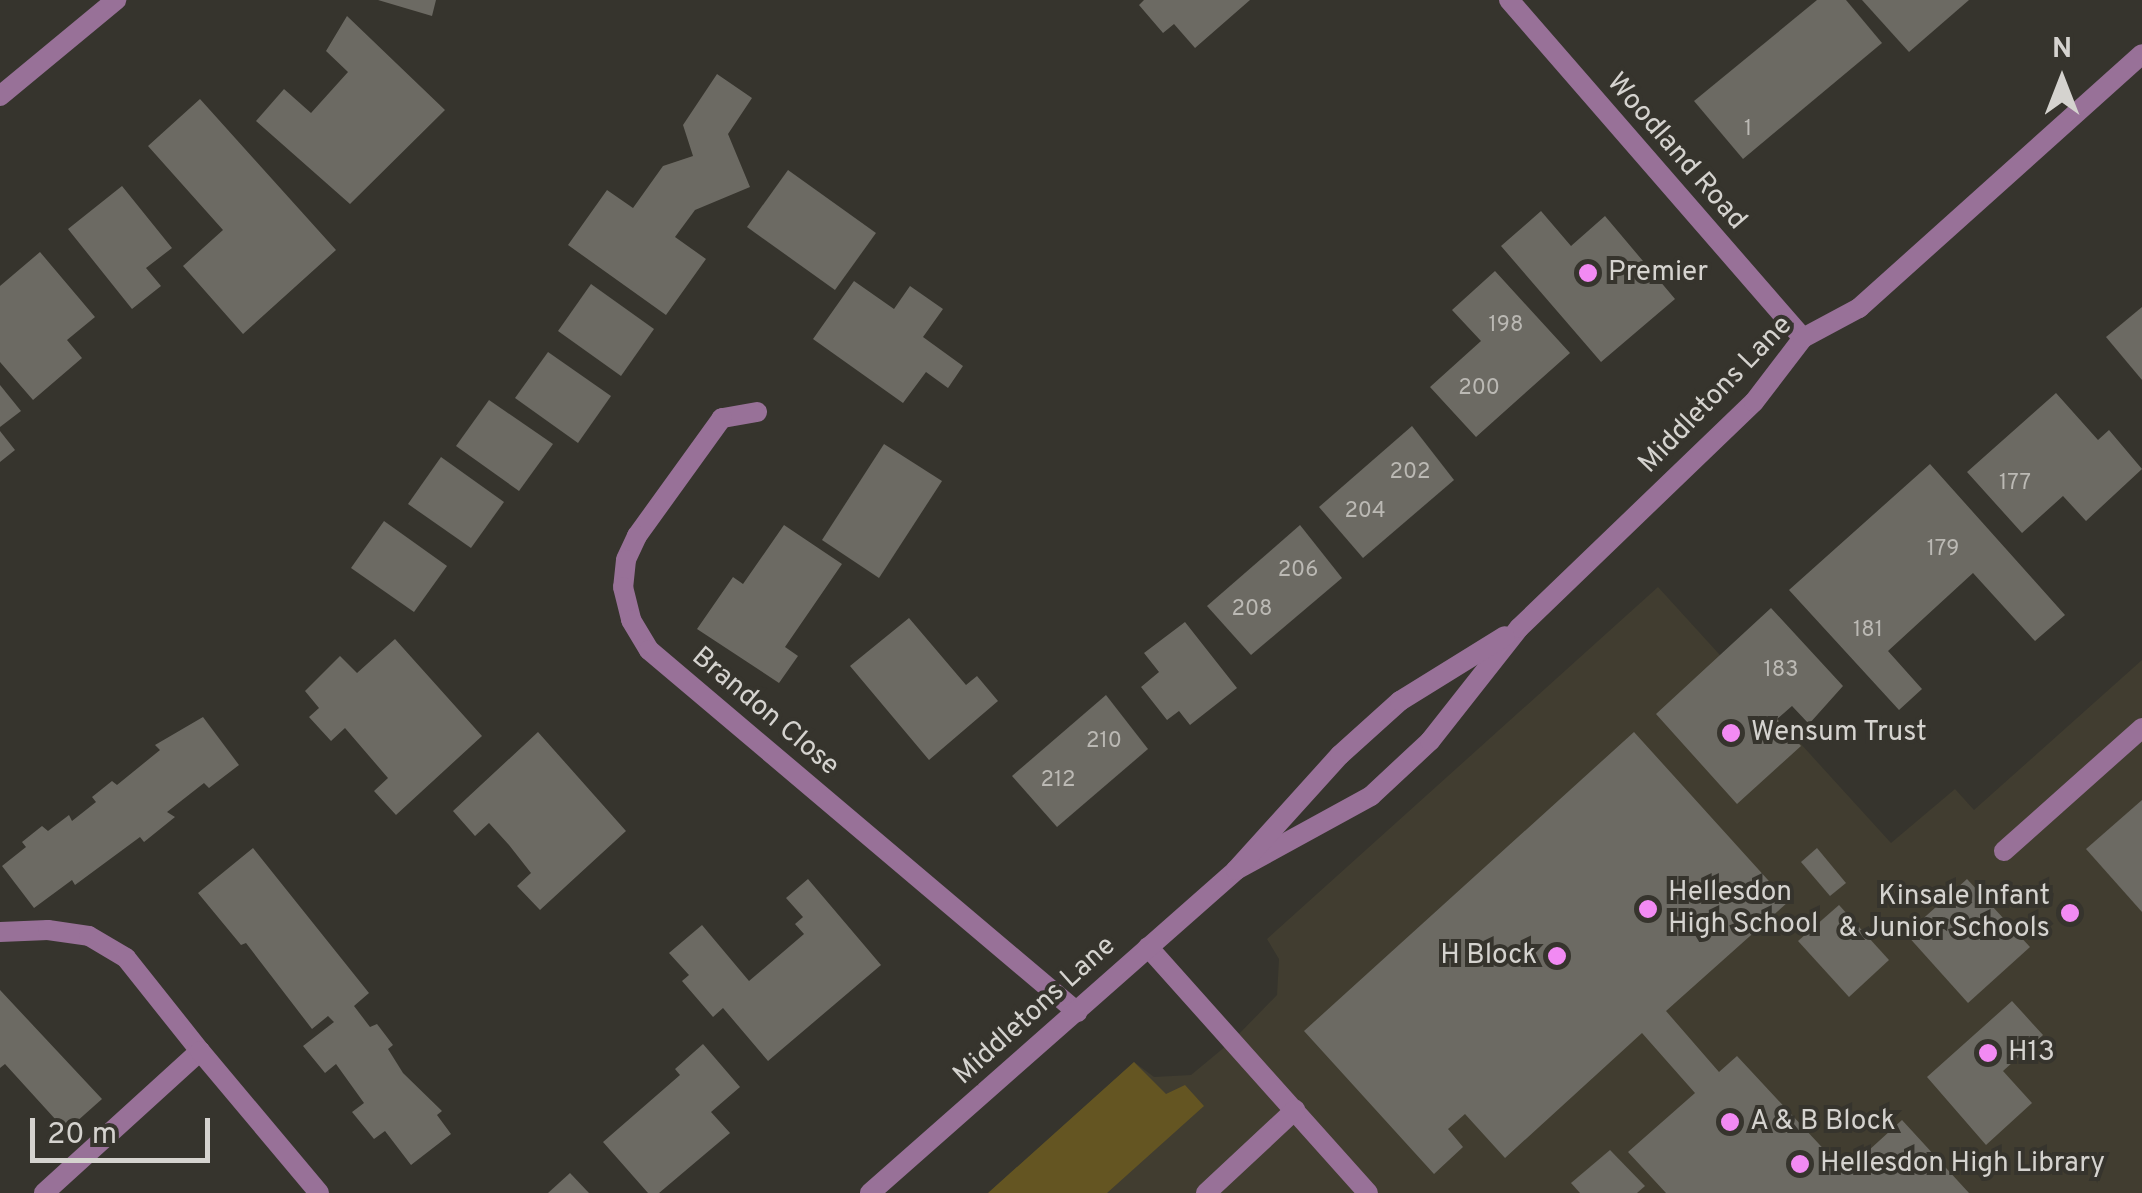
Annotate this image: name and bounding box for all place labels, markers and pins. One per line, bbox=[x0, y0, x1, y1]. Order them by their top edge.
place label: Premier bbox=[1608, 256, 1708, 290]
marker: Premier bbox=[1577, 262, 1599, 284]
place label: Wensum Trust bbox=[1751, 716, 1928, 750]
marker: Wensum Trust bbox=[1720, 722, 1742, 744]
place label: Hellesdon High School bbox=[1668, 876, 1818, 942]
place label: Kinsale Infant & Junior Schools bbox=[1839, 880, 2050, 946]
marker: Hellesdon High School bbox=[1637, 898, 1659, 920]
marker: Kinsale Infant & Junior Schools bbox=[2059, 902, 2081, 924]
place label: H Block bbox=[1440, 939, 1537, 973]
marker: H Block bbox=[1546, 945, 1568, 967]
place label: H13 bbox=[2008, 1036, 2055, 1070]
marker: H13 bbox=[1977, 1042, 1999, 1064]
place label: A & B Block bbox=[1750, 1105, 1897, 1139]
marker: A & B Block bbox=[1719, 1111, 1741, 1133]
place label: Hellesdon High Library bbox=[1820, 1147, 2105, 1181]
marker: Hellesdon High Library bbox=[1789, 1153, 1811, 1175]

